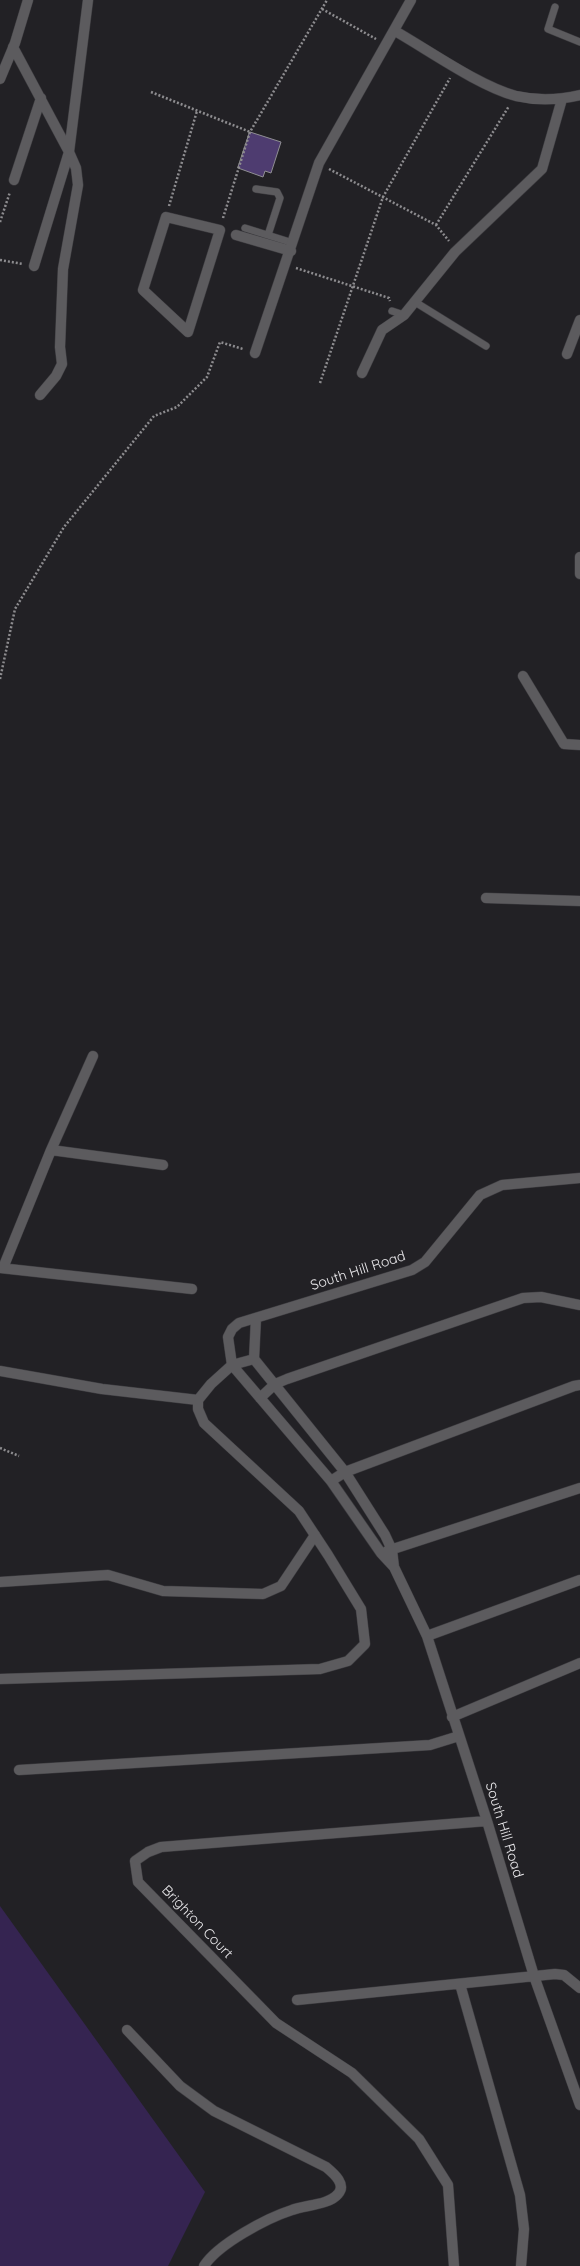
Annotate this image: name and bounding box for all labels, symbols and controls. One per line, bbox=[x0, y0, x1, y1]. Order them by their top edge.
street label: South Hill Road bbox=[308, 1248, 408, 1294]
street label: South Hill Road bbox=[482, 1780, 526, 1880]
street label: Brighton Court bbox=[158, 1882, 236, 1962]

